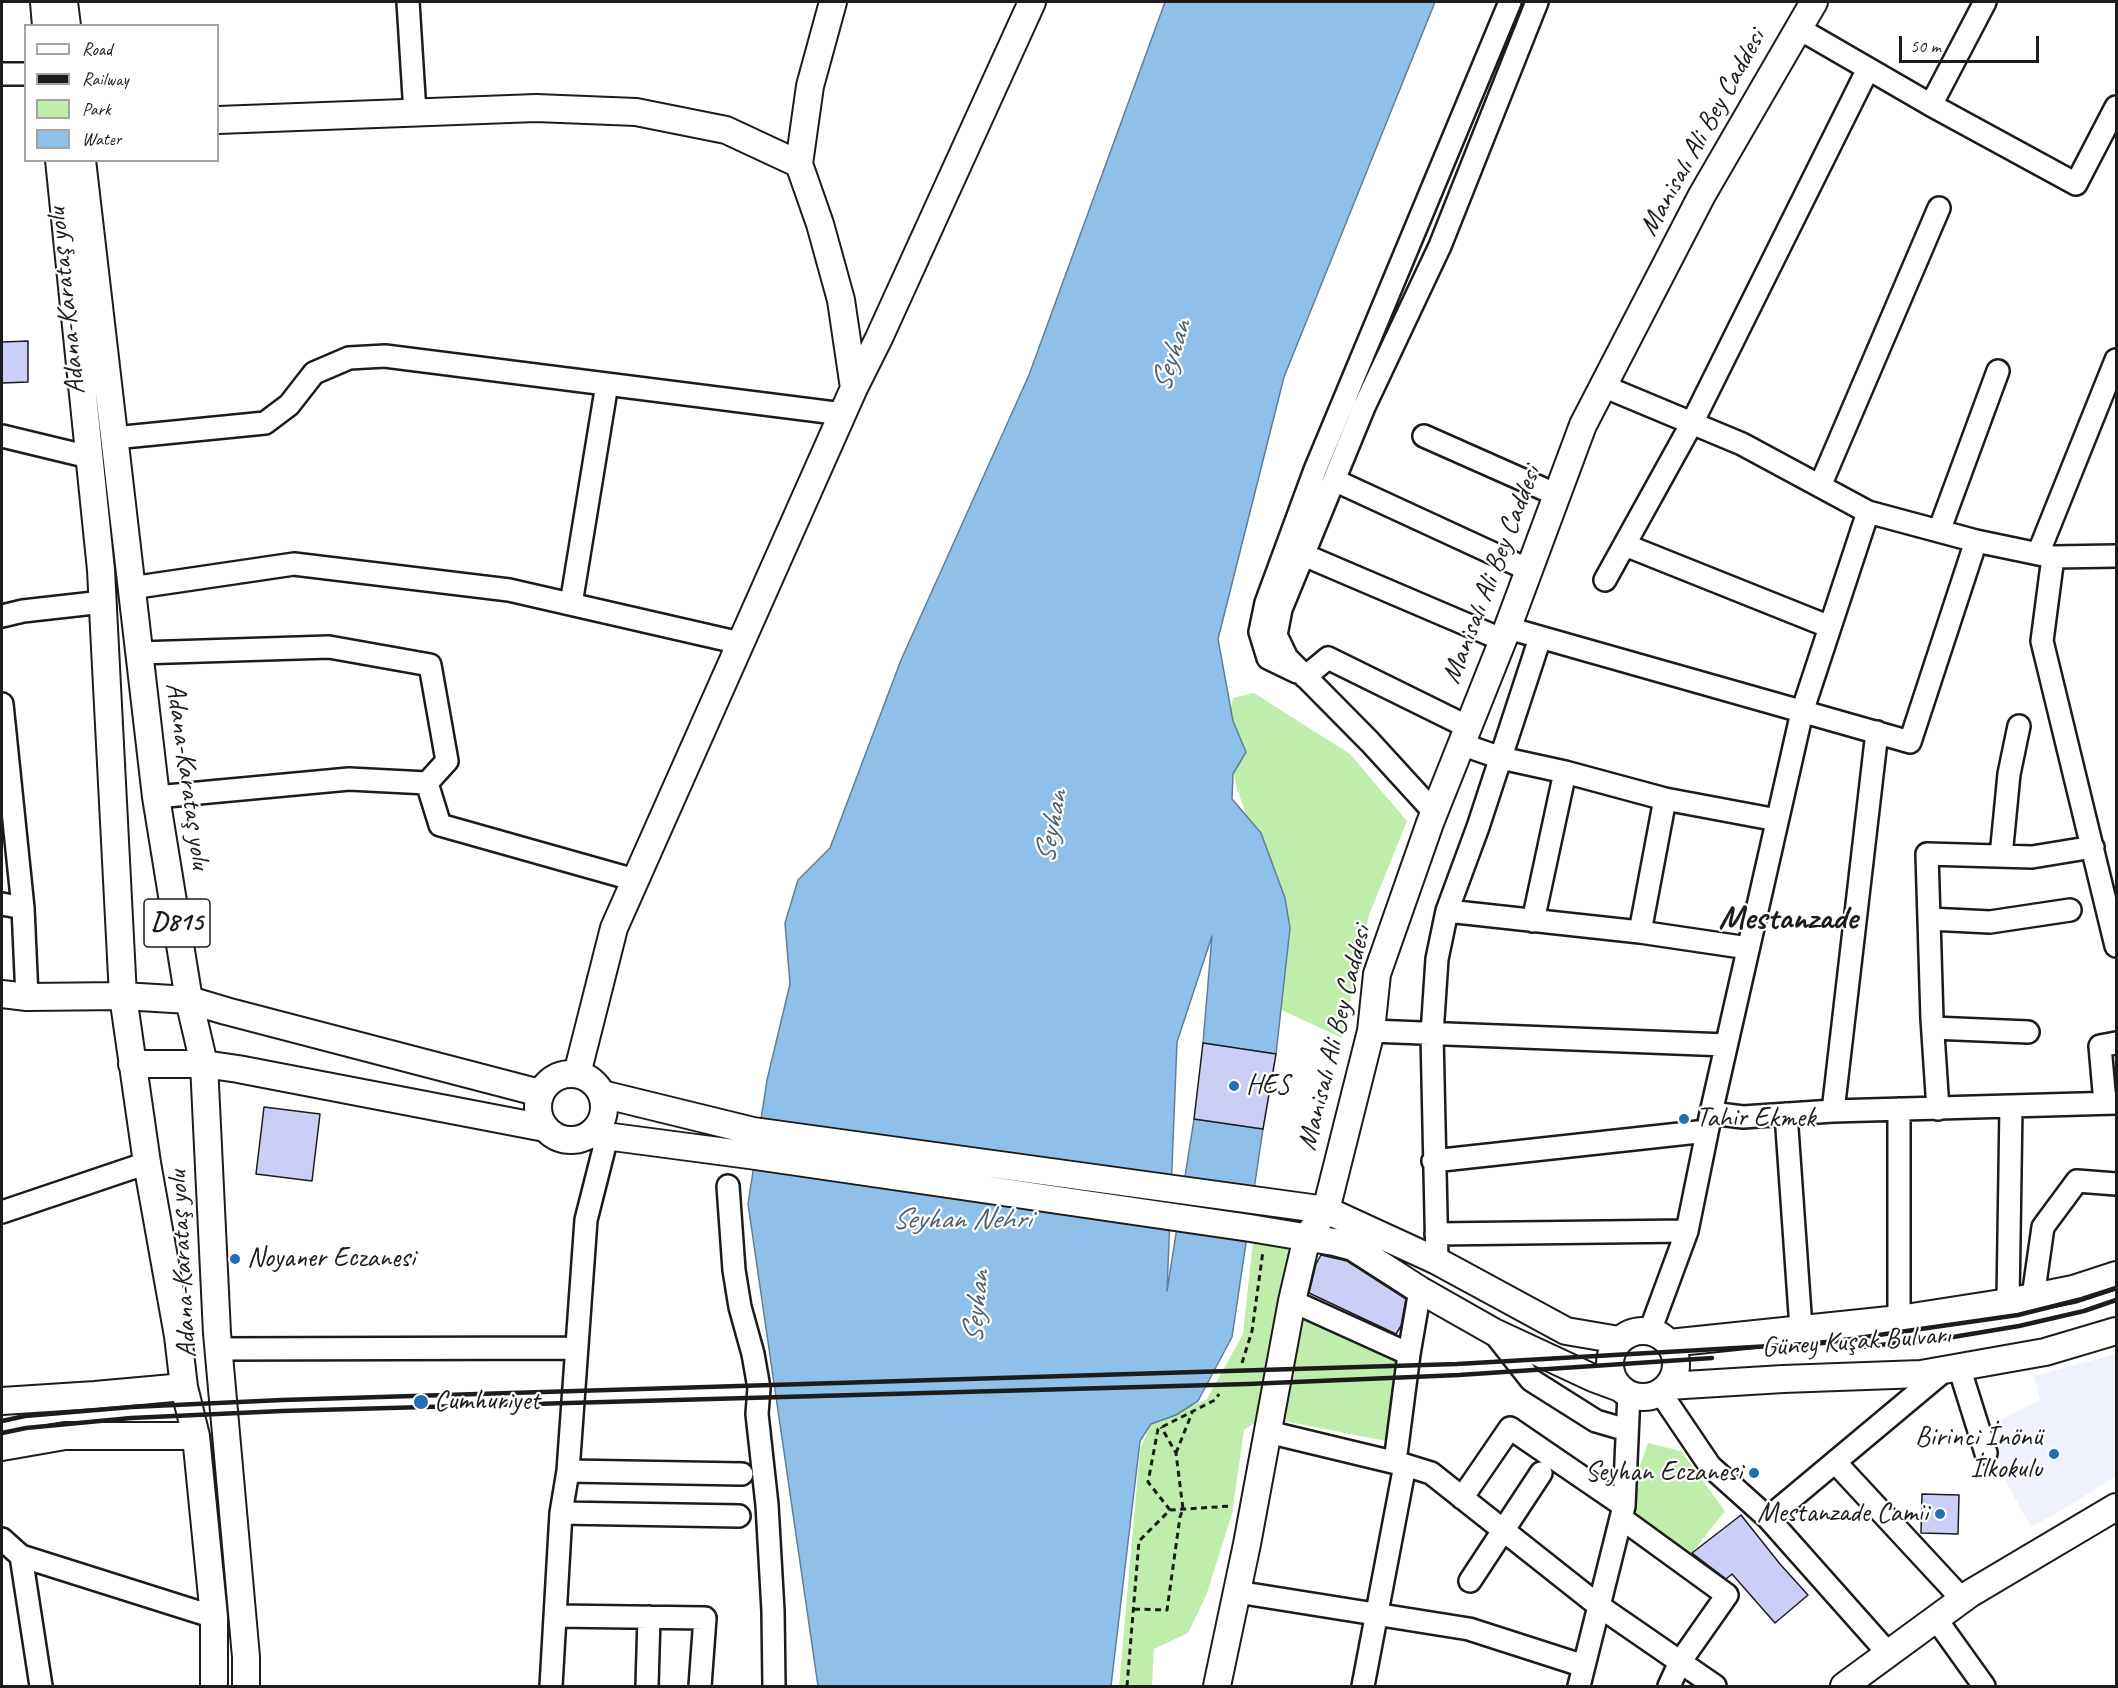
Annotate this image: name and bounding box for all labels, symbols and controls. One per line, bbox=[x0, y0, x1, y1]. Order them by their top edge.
legend bbox=[24, 24, 219, 162]
street label: Manisalı Ali Bey Caddesi bbox=[1633, 24, 1773, 242]
scale bar bbox=[1902, 24, 2042, 62]
text: 50 m bbox=[1910, 35, 1941, 57]
text: Road bbox=[82, 38, 112, 60]
text: Railway bbox=[82, 68, 129, 90]
text: Park bbox=[82, 98, 111, 120]
text: Water bbox=[82, 128, 121, 150]
street label: Adana-Karataş yolu bbox=[40, 206, 94, 396]
water label: Seyhan bbox=[1144, 316, 1200, 396]
street label: Manisalı Ali Bey Caddesi bbox=[1435, 462, 1549, 688]
street label: Adana-Karataş yolu bbox=[157, 680, 217, 872]
water label: Seyhan bbox=[1027, 788, 1077, 866]
road number: D815 bbox=[144, 899, 210, 947]
district label: Mestanzade bbox=[1719, 899, 1857, 939]
street label: Manisalı Ali Bey Caddesi bbox=[1291, 922, 1379, 1154]
place label: HES bbox=[1246, 1069, 1290, 1103]
marker: HES bbox=[1227, 1079, 1241, 1093]
place label: Tahir Ekmek bbox=[1696, 1102, 1815, 1136]
marker: Tahir Ekmek bbox=[1677, 1112, 1691, 1126]
street label: Adana-Karataş yolu bbox=[161, 1169, 205, 1359]
water label: Seyhan Nehri bbox=[892, 1202, 1030, 1238]
place label: Noyaner Eczanesi bbox=[247, 1242, 415, 1276]
marker: Noyaner Eczanesi bbox=[228, 1252, 242, 1266]
water label: Seyhan bbox=[955, 1269, 999, 1345]
street label: Güney Kuşak Bulvarı bbox=[1760, 1319, 1952, 1365]
place label: Cumhuriyet bbox=[434, 1385, 540, 1419]
marker: Cumhuriyet bbox=[412, 1393, 430, 1411]
place label: Birinci İnönü İlkokulu bbox=[1915, 1421, 2042, 1487]
marker: Birinci İnönü İlkokulu bbox=[2047, 1447, 2061, 1461]
place label: Seyhan Eczanesi bbox=[1585, 1456, 1742, 1490]
marker: Seyhan Eczanesi bbox=[1747, 1466, 1761, 1480]
place label: Mestanzade Camii bbox=[1757, 1497, 1928, 1531]
marker: Mestanzade Camii bbox=[1933, 1507, 1947, 1521]

